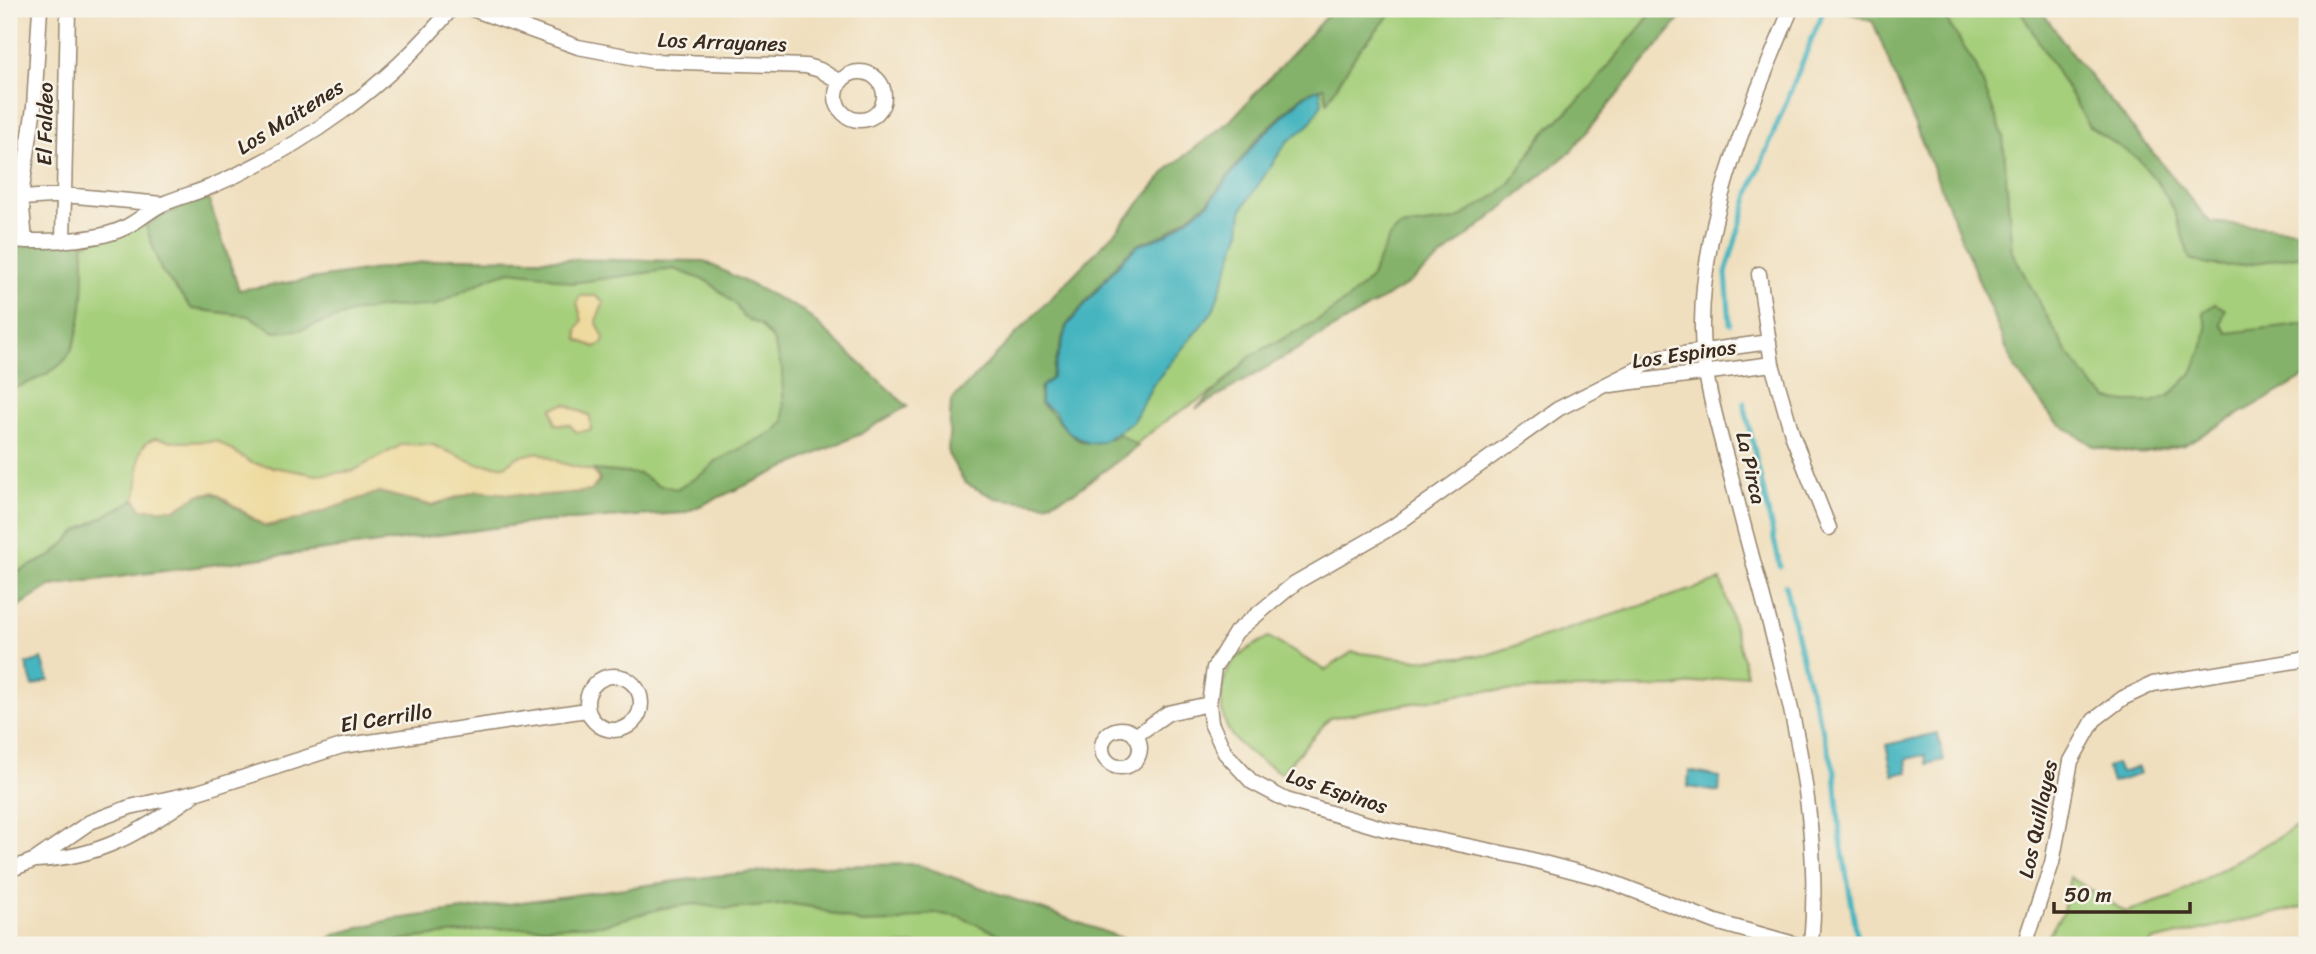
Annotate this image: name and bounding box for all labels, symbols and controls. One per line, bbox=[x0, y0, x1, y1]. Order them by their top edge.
street label: Los Arrayanes bbox=[657, 21, 788, 63]
street label: Los Maitenes bbox=[228, 68, 352, 165]
street label: El Faldeo bbox=[25, 82, 65, 166]
street label: Los Espinos bbox=[1629, 328, 1739, 380]
street label: La Pirca bbox=[1724, 428, 1778, 509]
street label: El Cerrillo bbox=[337, 692, 435, 744]
street label: Los Quillayes bbox=[2007, 756, 2069, 882]
street label: Los Espinos bbox=[1281, 757, 1393, 825]
scale bar bbox=[2054, 870, 2190, 914]
text: 50 m bbox=[2064, 876, 2112, 914]

